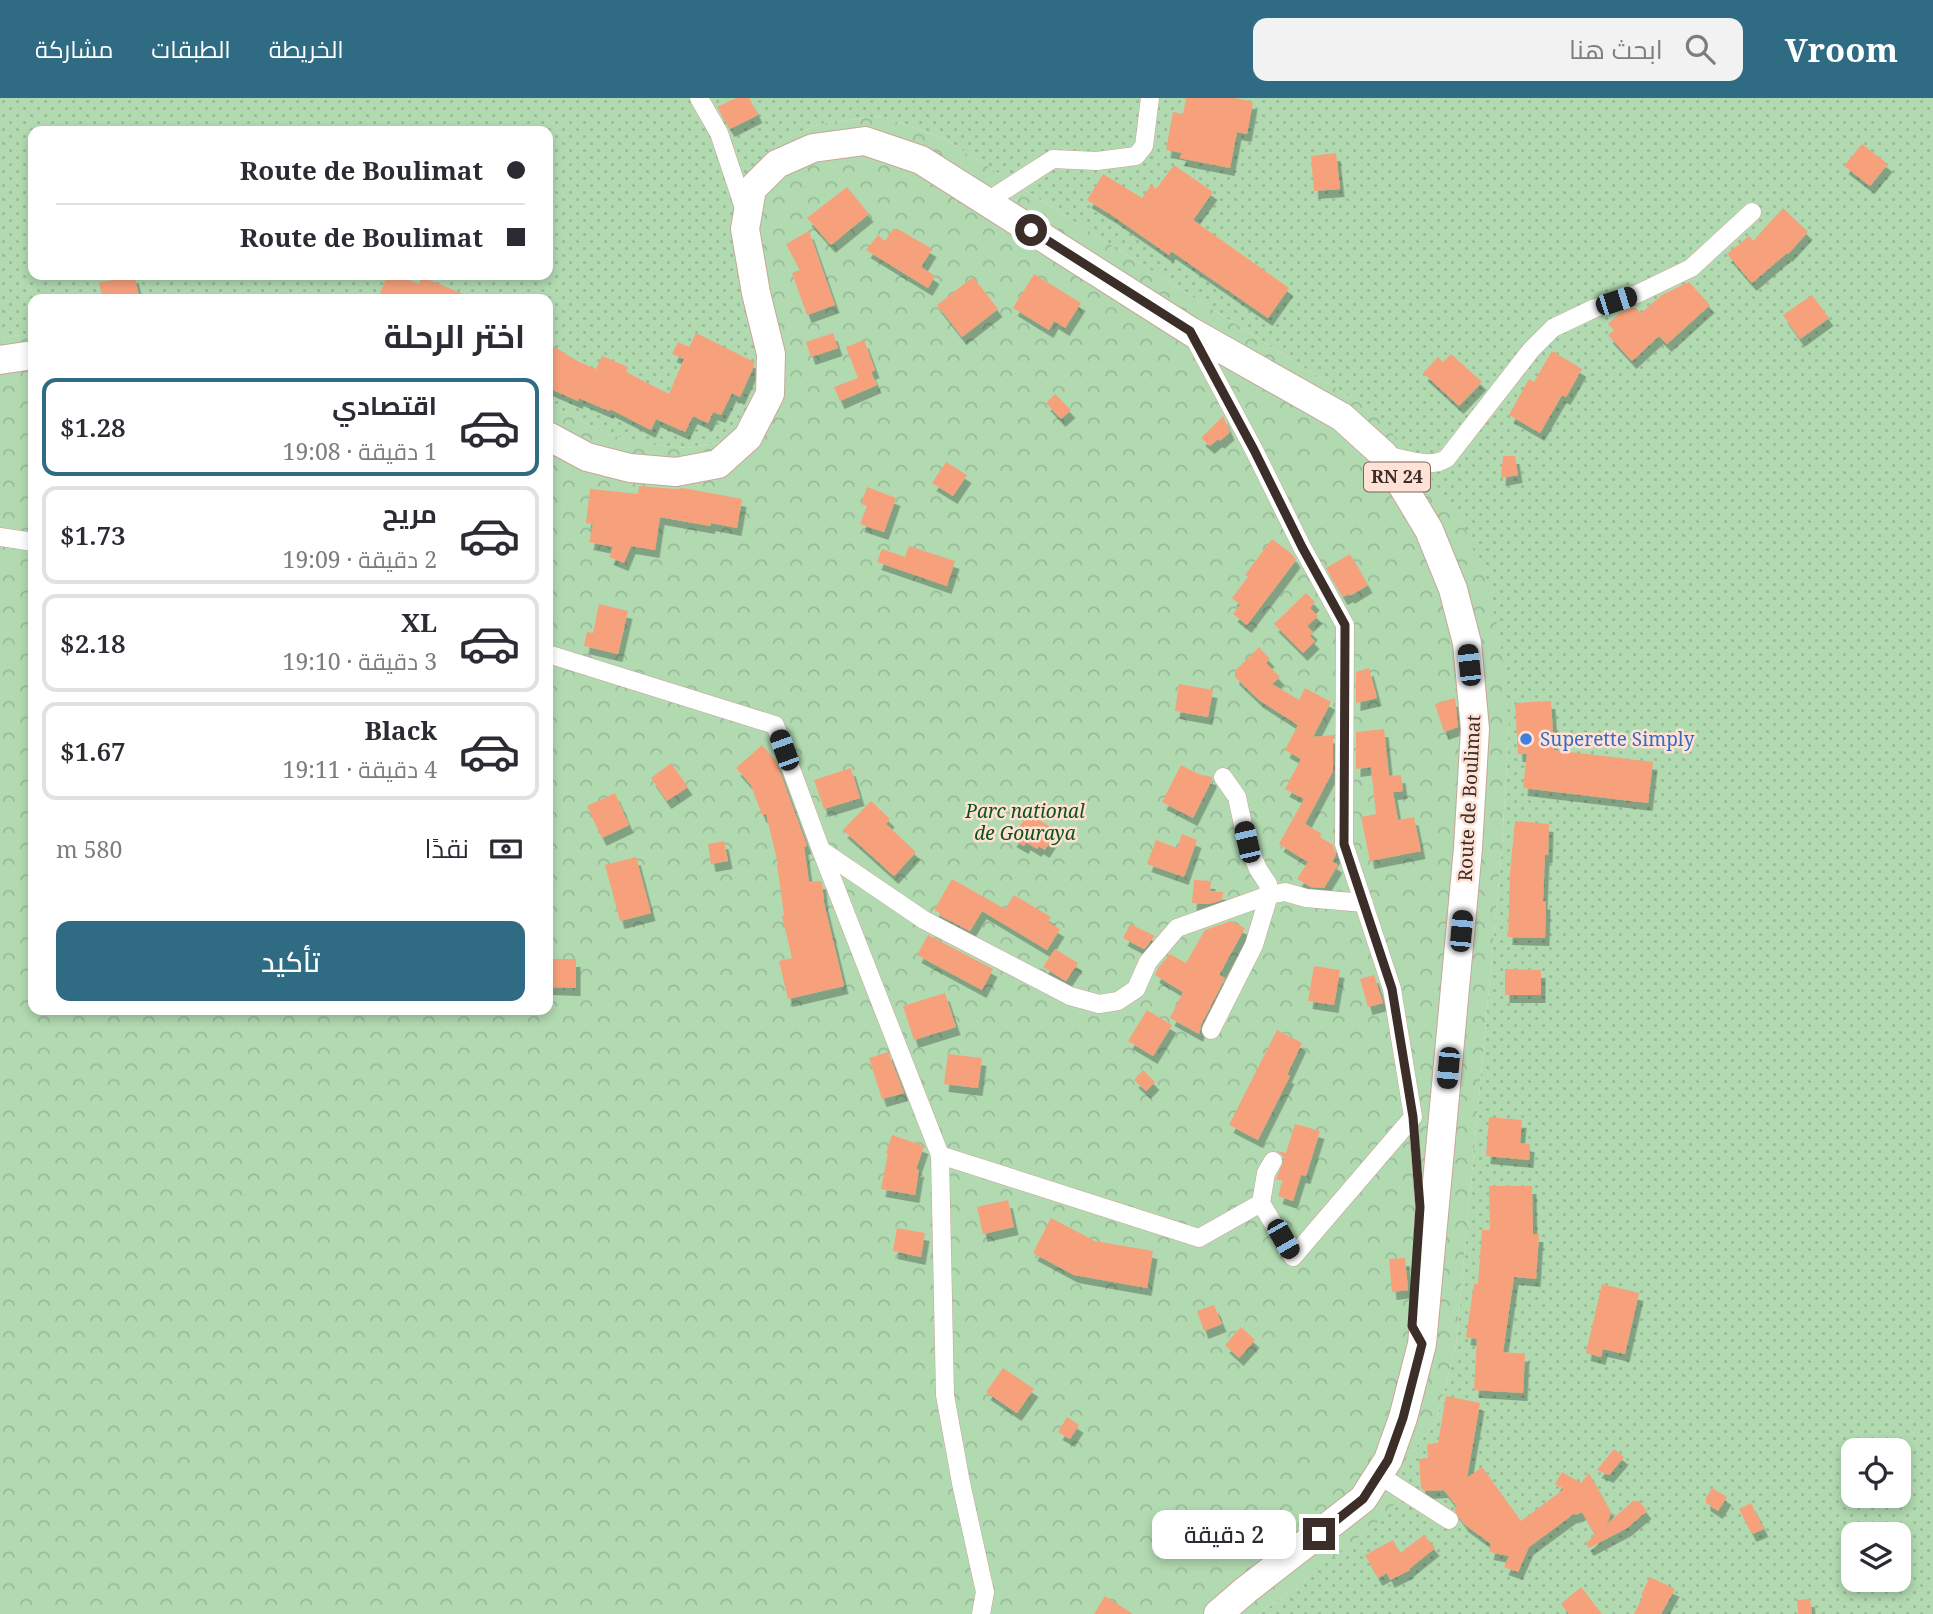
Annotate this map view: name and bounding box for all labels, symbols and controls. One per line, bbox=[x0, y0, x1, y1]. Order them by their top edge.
search box bbox=[1253, 18, 1743, 81]
text: Vroom bbox=[1785, 27, 1898, 72]
icon: search bbox=[1681, 30, 1719, 68]
text: ابحث هنا bbox=[1569, 31, 1663, 67]
text: مشاركة bbox=[35, 32, 113, 65]
text: الطبقات bbox=[151, 32, 231, 65]
text: الخريطة bbox=[269, 32, 344, 65]
text: Route de Boulimat bbox=[240, 152, 483, 188]
route start bbox=[1015, 214, 1047, 246]
text: Route de Boulimat bbox=[240, 219, 483, 255]
car bbox=[1593, 285, 1640, 317]
text: اختر الرحلة bbox=[384, 314, 525, 357]
text: اقتصادي bbox=[332, 387, 437, 423]
icon: car bbox=[458, 396, 521, 459]
text: $1.28 bbox=[60, 409, 126, 445]
text: 1 دقيقة · 19:08 bbox=[283, 435, 437, 467]
road number: RN 24 bbox=[1364, 463, 1430, 492]
text: مريح bbox=[382, 495, 437, 531]
icon: car bbox=[458, 504, 521, 567]
text: $1.73 bbox=[60, 517, 126, 553]
text: 2 دقيقة · 19:09 bbox=[283, 543, 437, 575]
text: XL bbox=[401, 604, 437, 640]
icon: car bbox=[458, 612, 521, 675]
text: $2.18 bbox=[60, 625, 126, 661]
car bbox=[1457, 643, 1482, 687]
text: 3 دقيقة · 19:10 bbox=[283, 645, 437, 677]
text: Black bbox=[365, 712, 437, 748]
street label: Route de Boulimat bbox=[1452, 714, 1486, 882]
icon: car bbox=[458, 720, 521, 783]
place label: Superette Simply bbox=[1540, 726, 1695, 752]
car bbox=[767, 727, 802, 773]
marker: Superette Simply bbox=[1518, 731, 1534, 747]
text: $1.67 bbox=[60, 733, 126, 769]
text: 4 دقيقة · 19:11 bbox=[283, 753, 437, 785]
park label: Parc national de Gouraya bbox=[964, 798, 1085, 846]
car bbox=[1233, 819, 1262, 865]
text: نقدًا bbox=[425, 830, 469, 866]
icon: cash bbox=[487, 830, 525, 868]
text: 580 m bbox=[56, 833, 122, 865]
car bbox=[1449, 909, 1474, 953]
button: تأكيد bbox=[56, 921, 525, 1001]
car bbox=[1436, 1046, 1461, 1090]
car bbox=[1264, 1216, 1303, 1262]
map controls bbox=[1841, 1438, 1911, 1592]
button: locate bbox=[1841, 1438, 1911, 1508]
callout: 2 دقيقة bbox=[1151, 1510, 1294, 1558]
text: 2 دقيقة bbox=[1184, 1518, 1264, 1550]
route end bbox=[1303, 1518, 1335, 1550]
button: layers bbox=[1841, 1522, 1911, 1592]

